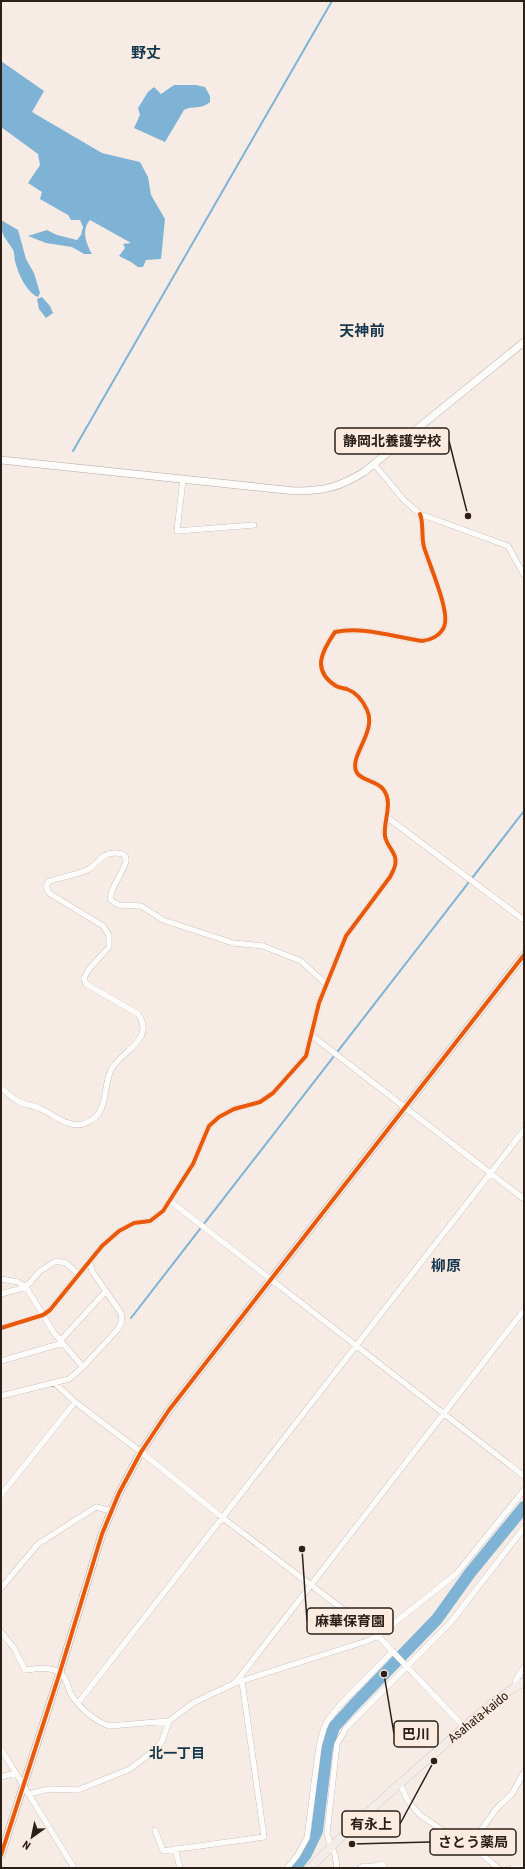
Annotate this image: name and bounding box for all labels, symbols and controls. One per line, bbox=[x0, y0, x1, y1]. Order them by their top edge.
district label: 野丈 bbox=[131, 44, 161, 62]
district label: 天神前 bbox=[339, 322, 385, 340]
callout: 静岡北養護学校 bbox=[335, 428, 449, 454]
text: 静岡北養護学校 bbox=[343, 433, 441, 449]
district label: 柳原 bbox=[431, 1257, 461, 1275]
callout: 麻華保育園 bbox=[307, 1608, 393, 1634]
text: 麻華保育園 bbox=[315, 1613, 385, 1629]
street label: Asahata-kaido bbox=[445, 1688, 511, 1746]
callout: 巴川 bbox=[394, 1721, 438, 1747]
text: 巴川 bbox=[402, 1726, 430, 1742]
district label: 北一丁目 bbox=[149, 1745, 205, 1761]
callout: 有永上 bbox=[342, 1811, 400, 1837]
text: 有永上 bbox=[350, 1816, 392, 1832]
north arrow bbox=[12, 1817, 52, 1857]
callout: さとう薬局 bbox=[430, 1829, 516, 1855]
text: さとう薬局 bbox=[438, 1834, 508, 1850]
text: N bbox=[20, 1838, 33, 1852]

